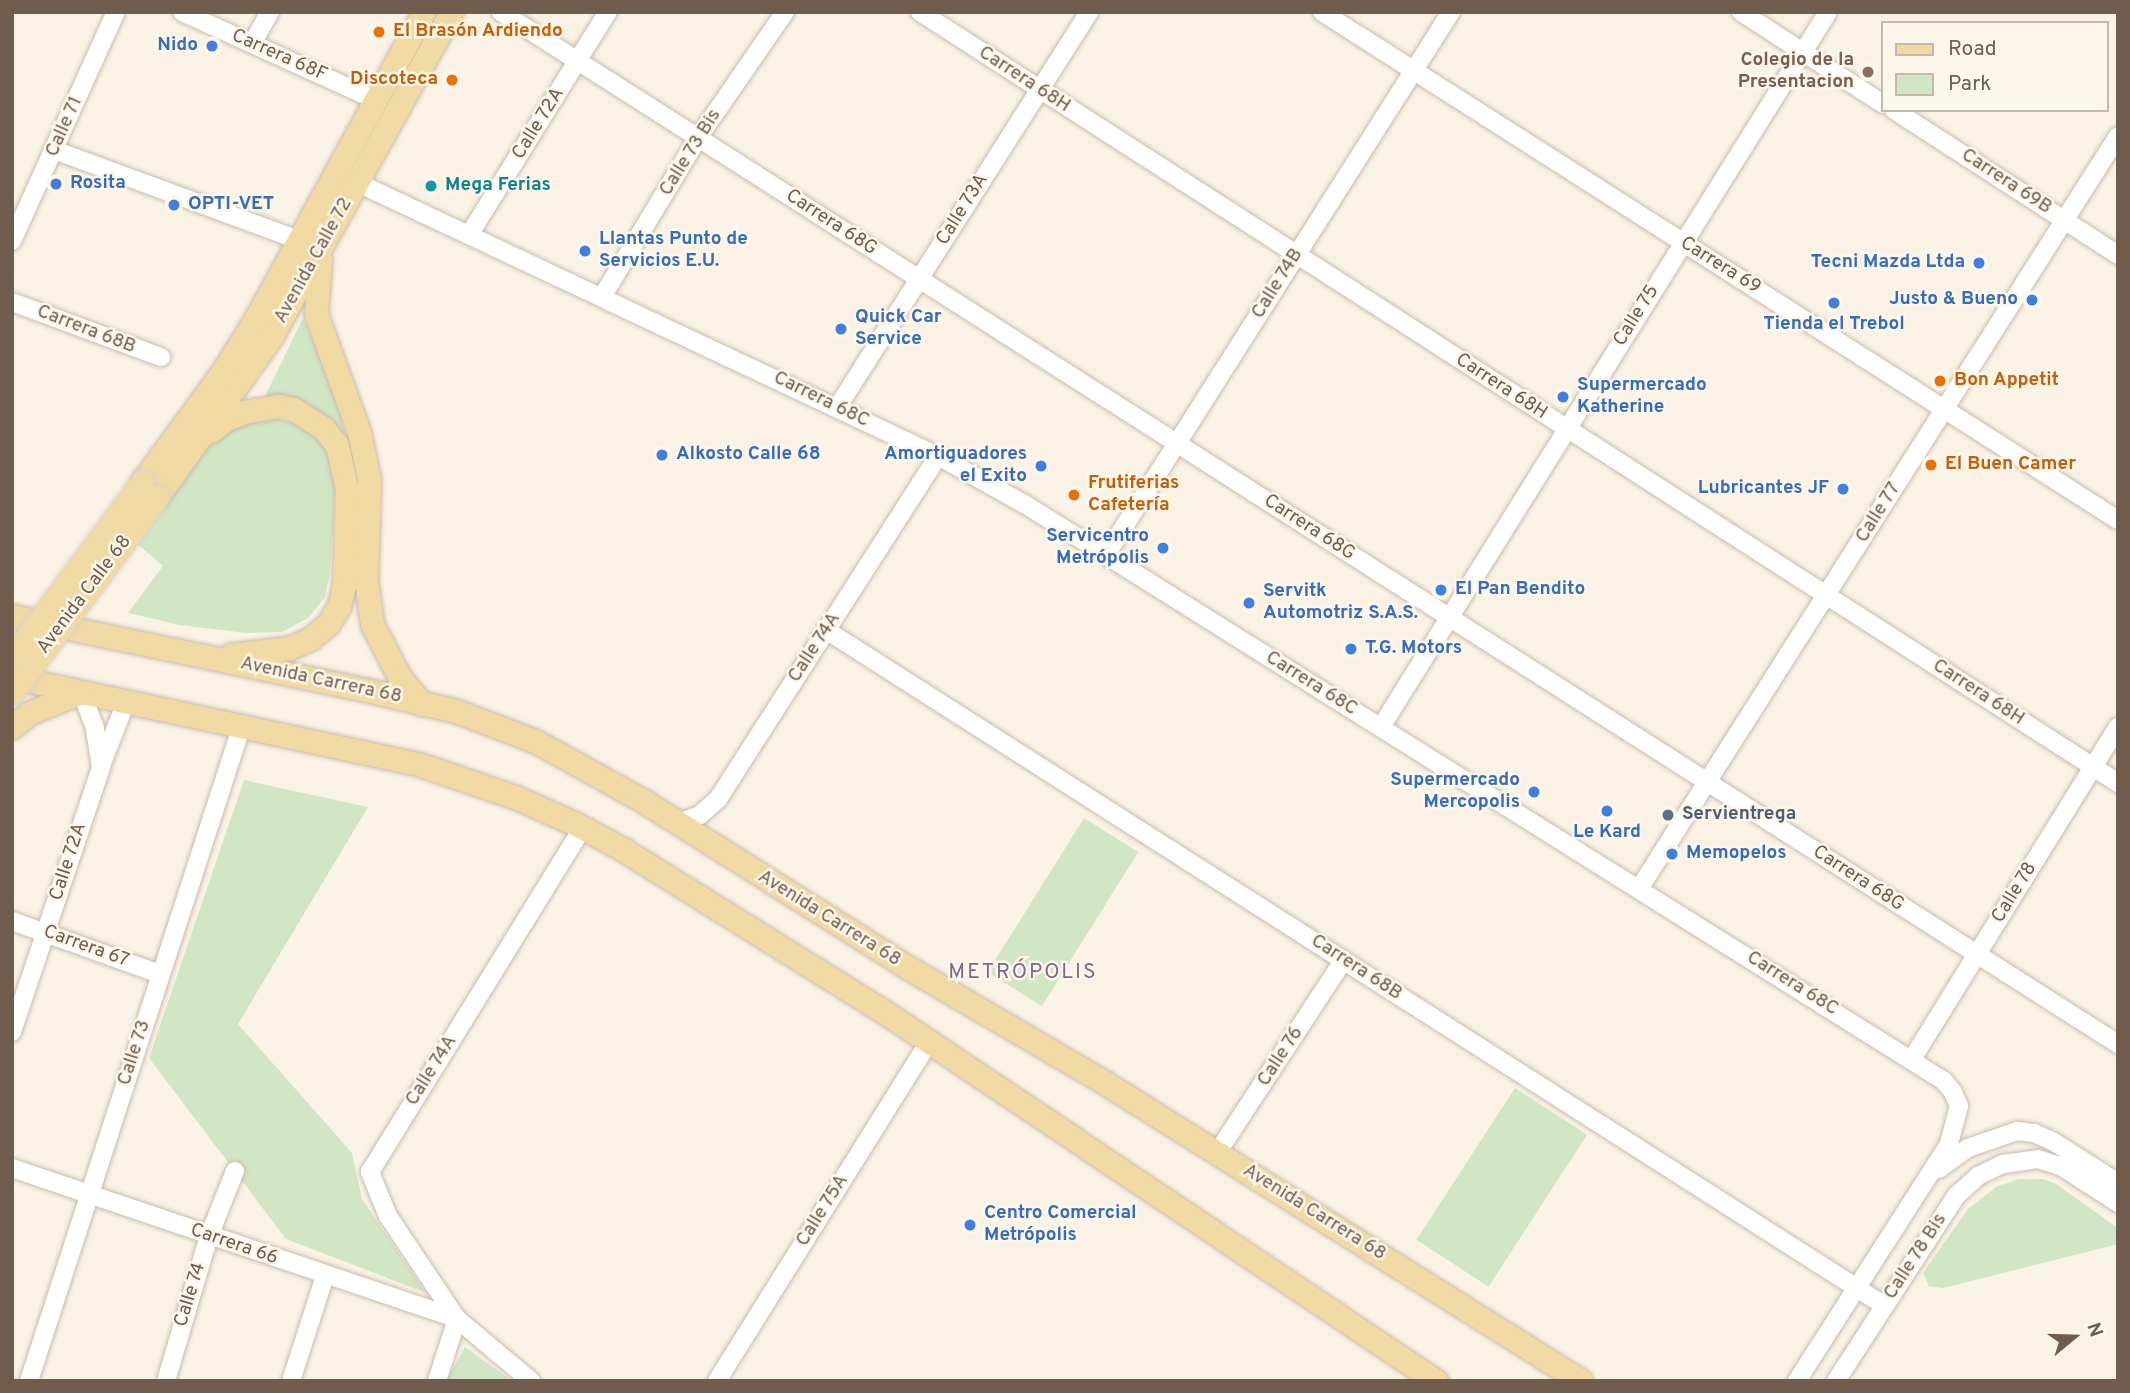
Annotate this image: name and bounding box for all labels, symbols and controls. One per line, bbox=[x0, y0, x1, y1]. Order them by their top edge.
place label: El Brasón Ardiendo bbox=[393, 21, 564, 43]
legend bbox=[1882, 21, 2109, 112]
marker: El Brasón Ardiendo bbox=[371, 24, 387, 40]
street label: Carrera 68F bbox=[228, 25, 330, 87]
place label: Nido bbox=[157, 35, 198, 57]
text: Road bbox=[1948, 36, 1997, 63]
marker: Nido bbox=[204, 38, 220, 54]
street label: Carrera 68H bbox=[974, 42, 1074, 118]
place label: Colegio de la Presentacion bbox=[1738, 50, 1854, 94]
marker: Colegio de la Presentacion bbox=[1860, 64, 1876, 80]
place label: Discoteca bbox=[350, 69, 438, 91]
text: Park bbox=[1948, 71, 1991, 98]
marker: Discoteca bbox=[444, 72, 460, 88]
street label: Calle 72A bbox=[508, 84, 570, 164]
street label: Calle 71 bbox=[42, 93, 88, 161]
street label: Calle 73 Bis bbox=[655, 105, 727, 201]
street label: Carrera 69B bbox=[1957, 144, 2055, 220]
street label: Calle 73A bbox=[932, 170, 994, 250]
place label: Rosita bbox=[70, 173, 126, 195]
place label: Mega Ferias bbox=[445, 175, 551, 197]
marker: Rosita bbox=[48, 176, 64, 192]
marker: Mega Ferias bbox=[423, 178, 439, 194]
street label: Carrera 68G bbox=[781, 185, 881, 261]
place label: OPTI-VET bbox=[188, 194, 274, 216]
street label: Avenida Calle 72 bbox=[270, 194, 358, 328]
marker: OPTI-VET bbox=[166, 197, 182, 213]
place label: Llantas Punto de Servicios E.U. bbox=[599, 229, 748, 273]
street label: Carrera 69 bbox=[1676, 232, 1764, 300]
marker: Llantas Punto de Servicios E.U. bbox=[577, 243, 593, 259]
street label: Calle 74B bbox=[1247, 244, 1309, 324]
place label: Tecni Mazda Ltda bbox=[1811, 252, 1965, 274]
marker: Tecni Mazda Ltda bbox=[1971, 255, 1987, 271]
street label: Calle 75 bbox=[1609, 281, 1665, 351]
place label: Justo & Bueno bbox=[1889, 289, 2018, 311]
marker: Justo & Bueno bbox=[2024, 292, 2040, 308]
marker: Tienda el Trebol bbox=[1826, 295, 1842, 311]
street label: Carrera 68B bbox=[33, 301, 139, 359]
place label: Quick Car Service bbox=[855, 307, 942, 351]
place label: Tienda el Trebol bbox=[1763, 314, 1905, 336]
marker: Quick Car Service bbox=[833, 321, 849, 337]
street label: Carrera 68H bbox=[1451, 349, 1551, 425]
street label: Carrera 68C bbox=[769, 367, 873, 433]
place label: Bon Appetit bbox=[1954, 370, 2060, 392]
marker: Bon Appetit bbox=[1932, 373, 1948, 389]
place label: Supermercado Katherine bbox=[1577, 375, 1707, 419]
marker: Supermercado Katherine bbox=[1555, 389, 1571, 405]
place label: Alkosto Calle 68 bbox=[676, 444, 821, 466]
place label: Amortiguadores el Exito bbox=[884, 444, 1027, 488]
marker: Alkosto Calle 68 bbox=[654, 447, 670, 463]
place label: El Buen Camer bbox=[1945, 454, 2076, 476]
marker: El Buen Camer bbox=[1923, 457, 1939, 473]
marker: Amortiguadores el Exito bbox=[1033, 458, 1049, 474]
place label: Frutiferias Cafetería bbox=[1088, 473, 1179, 517]
place label: Lubricantes JF bbox=[1698, 478, 1829, 500]
street label: Calle 77 bbox=[1851, 478, 1907, 548]
marker: Lubricantes JF bbox=[1835, 481, 1851, 497]
marker: Frutiferias Cafetería bbox=[1066, 487, 1082, 503]
street label: Carrera 68G bbox=[1259, 490, 1359, 566]
place label: Servicentro Metrópolis bbox=[1046, 526, 1149, 570]
street label: Avenida Calle 68 bbox=[33, 531, 137, 659]
marker: Servicentro Metrópolis bbox=[1155, 540, 1171, 556]
place label: El Pan Bendito bbox=[1455, 579, 1585, 601]
place label: Servitk Automotriz S.A.S. bbox=[1263, 581, 1418, 625]
marker: El Pan Bendito bbox=[1433, 582, 1449, 598]
marker: Servitk Automotriz S.A.S. bbox=[1241, 595, 1257, 611]
street label: Calle 74A bbox=[784, 609, 846, 687]
place label: T.G. Motors bbox=[1365, 638, 1462, 660]
marker: T.G. Motors bbox=[1343, 641, 1359, 657]
street label: Carrera 68C bbox=[1261, 647, 1361, 721]
street label: Avenida Carrera 68 bbox=[238, 653, 404, 709]
street label: Carrera 68H bbox=[1928, 655, 2028, 731]
place label: Supermercado Mercopolis bbox=[1390, 770, 1520, 814]
marker: Supermercado Mercopolis bbox=[1526, 784, 1542, 800]
marker: Le Kard bbox=[1599, 803, 1615, 819]
place label: Servientrega bbox=[1682, 804, 1796, 826]
marker: Servientrega bbox=[1660, 807, 1676, 823]
street label: Calle 72A bbox=[46, 820, 92, 904]
place label: Le Kard bbox=[1573, 822, 1641, 844]
street label: Carrera 68G bbox=[1808, 841, 1908, 917]
place label: Memopelos bbox=[1686, 843, 1786, 865]
marker: Memopelos bbox=[1664, 846, 1680, 862]
street label: Calle 78 bbox=[1987, 858, 2043, 928]
street label: Avenida Carrera 68 bbox=[753, 866, 905, 972]
street label: Carrera 67 bbox=[40, 921, 132, 973]
street label: Carrera 68B bbox=[1306, 930, 1406, 1006]
street label: Carrera 68C bbox=[1742, 947, 1842, 1021]
district label: METRÓPOLIS bbox=[950, 960, 1096, 986]
street label: Calle 73 bbox=[114, 1017, 156, 1089]
street label: Calle 76 bbox=[1253, 1023, 1309, 1091]
street label: Calle 74A bbox=[401, 1031, 463, 1111]
street label: Avenida Carrera 68 bbox=[1238, 1160, 1390, 1266]
street label: Calle 75A bbox=[792, 1171, 854, 1251]
place label: Centro Comercial Metrópolis bbox=[984, 1203, 1137, 1247]
street label: Calle 78 Bis bbox=[1880, 1209, 1952, 1305]
marker: Centro Comercial Metrópolis bbox=[962, 1217, 978, 1233]
street label: Carrera 66 bbox=[187, 1219, 281, 1271]
street label: Calle 74 bbox=[170, 1260, 212, 1330]
north arrow bbox=[2039, 1302, 2109, 1372]
text: N bbox=[2080, 1320, 2107, 1341]

